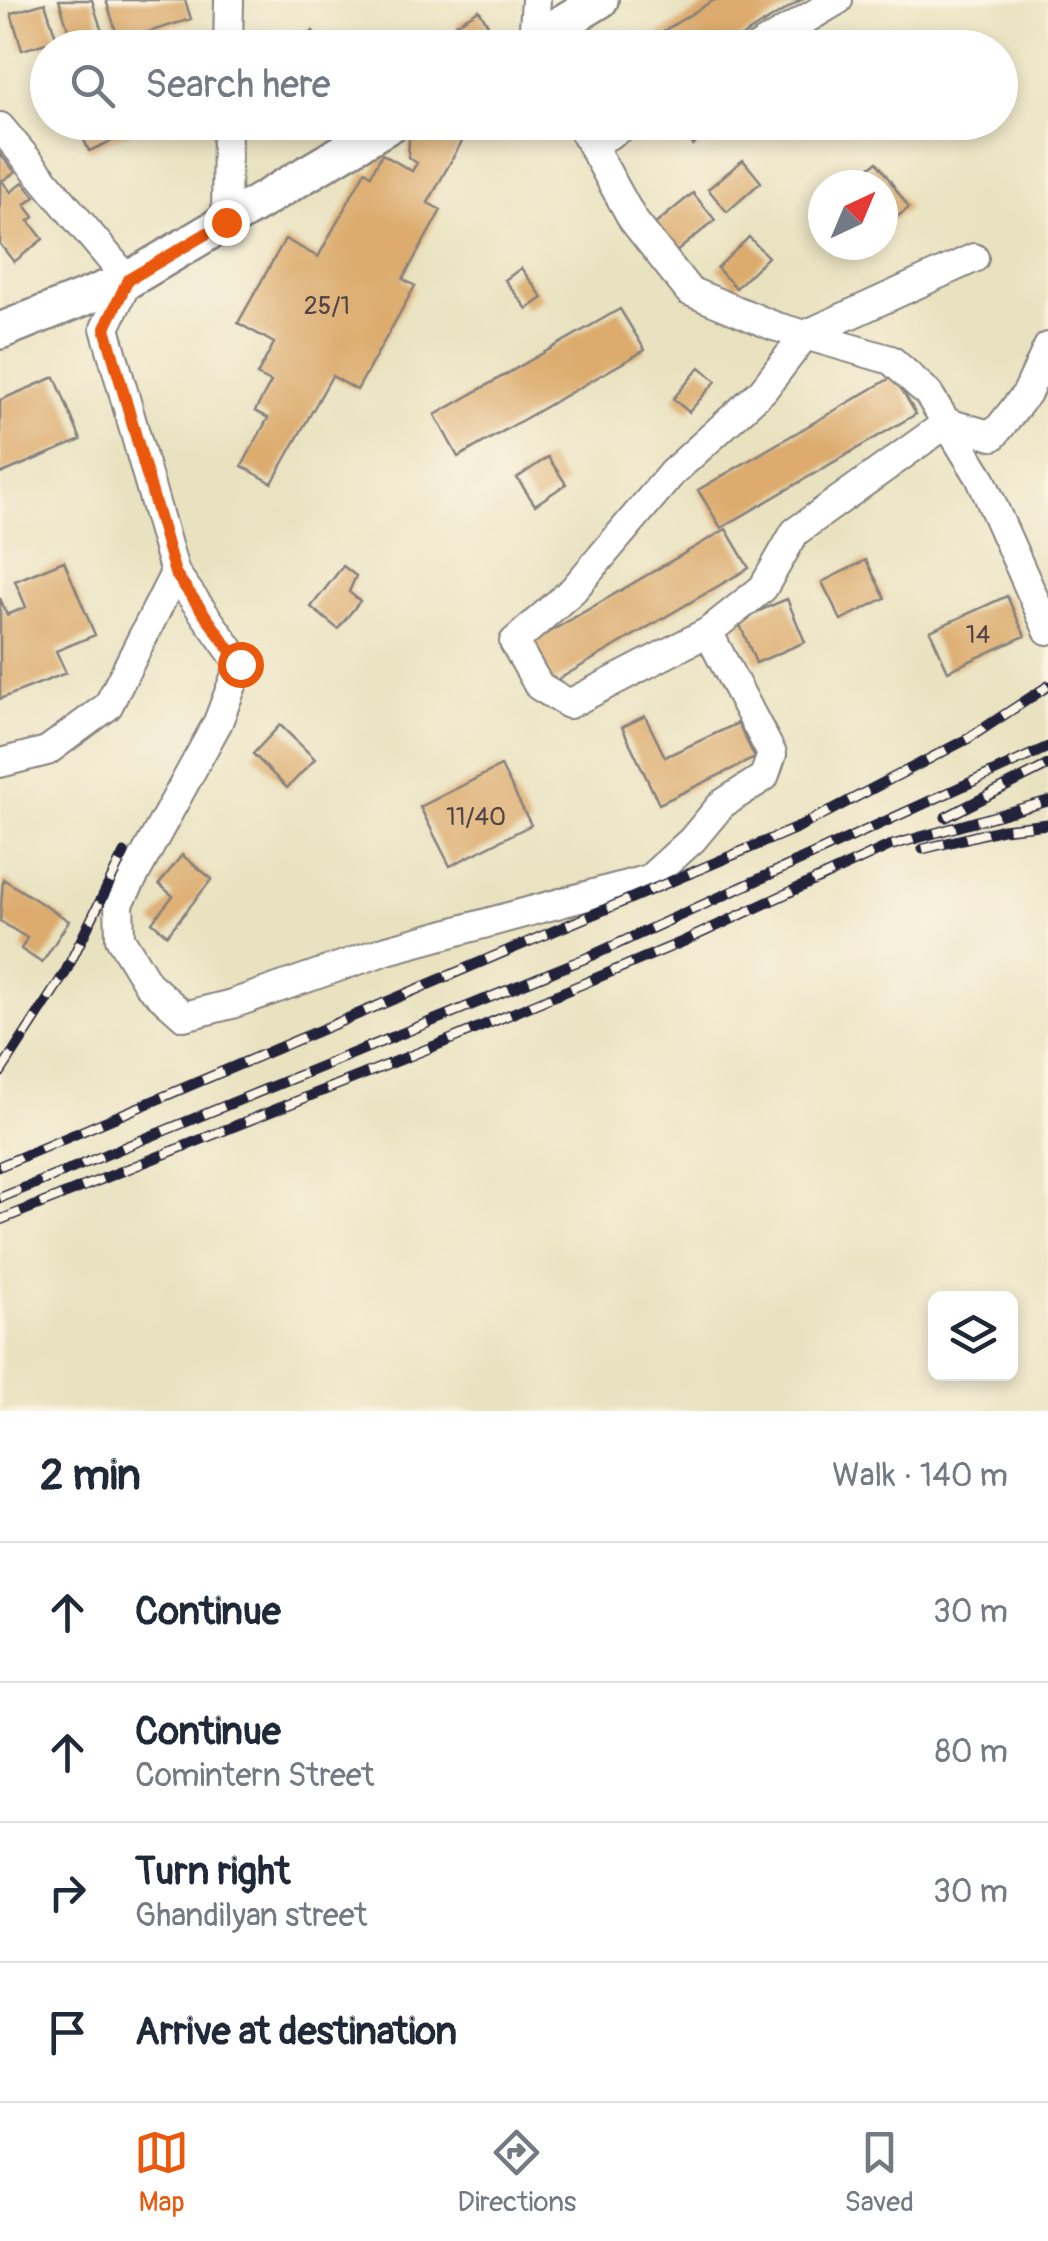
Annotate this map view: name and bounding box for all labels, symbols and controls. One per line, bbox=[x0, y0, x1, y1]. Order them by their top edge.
search box bbox=[30, 30, 1018, 140]
icon: search bbox=[65, 58, 120, 113]
text: Search here bbox=[145, 61, 331, 109]
north arrow bbox=[808, 170, 898, 260]
route end bbox=[204, 200, 250, 246]
house number: 25/1 bbox=[304, 291, 350, 322]
house number: 14 bbox=[966, 620, 990, 651]
route start bbox=[218, 642, 264, 688]
house number: 11/40 bbox=[446, 802, 506, 833]
map controls bbox=[928, 1291, 1018, 1381]
button: layers bbox=[928, 1291, 1018, 1381]
text: 2 min bbox=[40, 1450, 141, 1502]
text: Walk · 140 m bbox=[832, 1456, 1008, 1496]
icon: ahead bbox=[40, 1585, 95, 1640]
text: Continue bbox=[135, 1588, 281, 1636]
text: 30 m bbox=[933, 1592, 1008, 1632]
text: Continue bbox=[135, 1708, 281, 1756]
icon: ahead bbox=[40, 1725, 95, 1780]
text: 80 m bbox=[935, 1732, 1008, 1772]
text: Comintern Street bbox=[135, 1756, 375, 1796]
text: Turn right bbox=[135, 1848, 290, 1896]
icon: right bbox=[40, 1865, 95, 1920]
text: 30 m bbox=[933, 1872, 1008, 1912]
text: Ghandilyan street bbox=[135, 1896, 367, 1936]
icon: arrive bbox=[40, 2005, 95, 2060]
text: Arrive at destination bbox=[135, 2008, 457, 2056]
tab: Map bbox=[134, 2125, 189, 2220]
tab: Directions bbox=[457, 2125, 576, 2220]
tab: Saved bbox=[844, 2125, 914, 2220]

